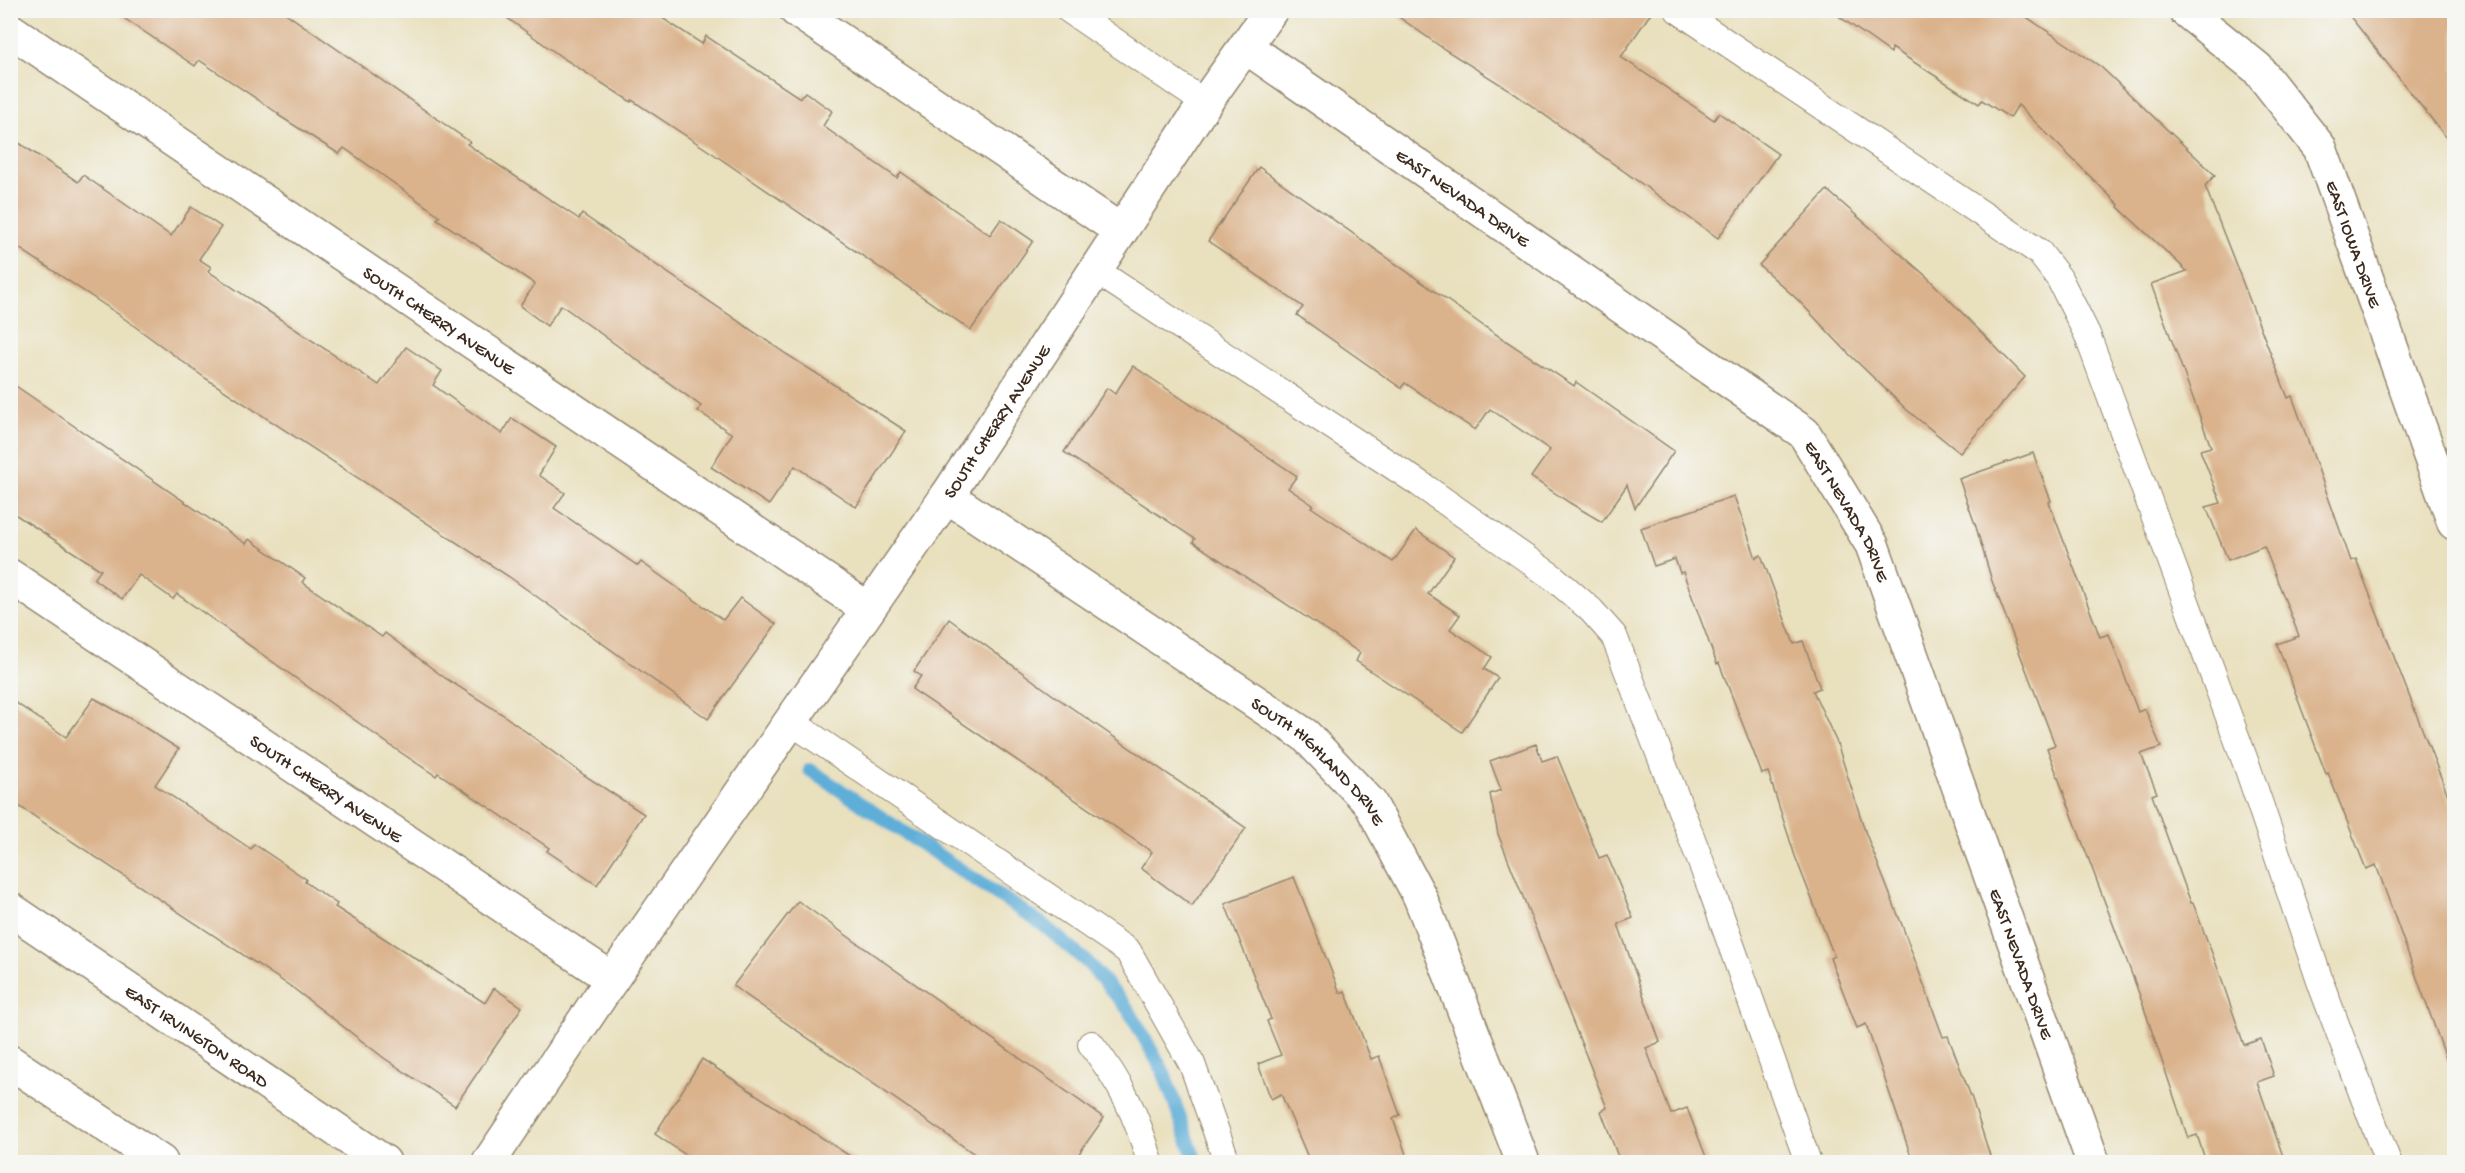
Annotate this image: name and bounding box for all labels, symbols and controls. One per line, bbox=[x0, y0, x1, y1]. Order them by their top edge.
street label: EAST NEVADA DRIVE bbox=[1391, 146, 1533, 253]
street label: EAST IOWA DRIVE bbox=[2320, 178, 2384, 312]
street label: SOUTH CHERRY AVENUE bbox=[358, 263, 519, 381]
street label: SOUTH CHERRY AVENUE bbox=[940, 341, 1057, 503]
street label: EAST NEVADA DRIVE bbox=[1798, 438, 1892, 586]
street label: SOUTH HIGHLAND DRIVE bbox=[1246, 694, 1388, 830]
street label: SOUTH CHERRY AVENUE bbox=[245, 731, 406, 849]
street label: EAST NEVADA DRIVE bbox=[1983, 886, 2056, 1043]
street label: EAST IRVINGTON ROAD bbox=[120, 982, 272, 1094]

